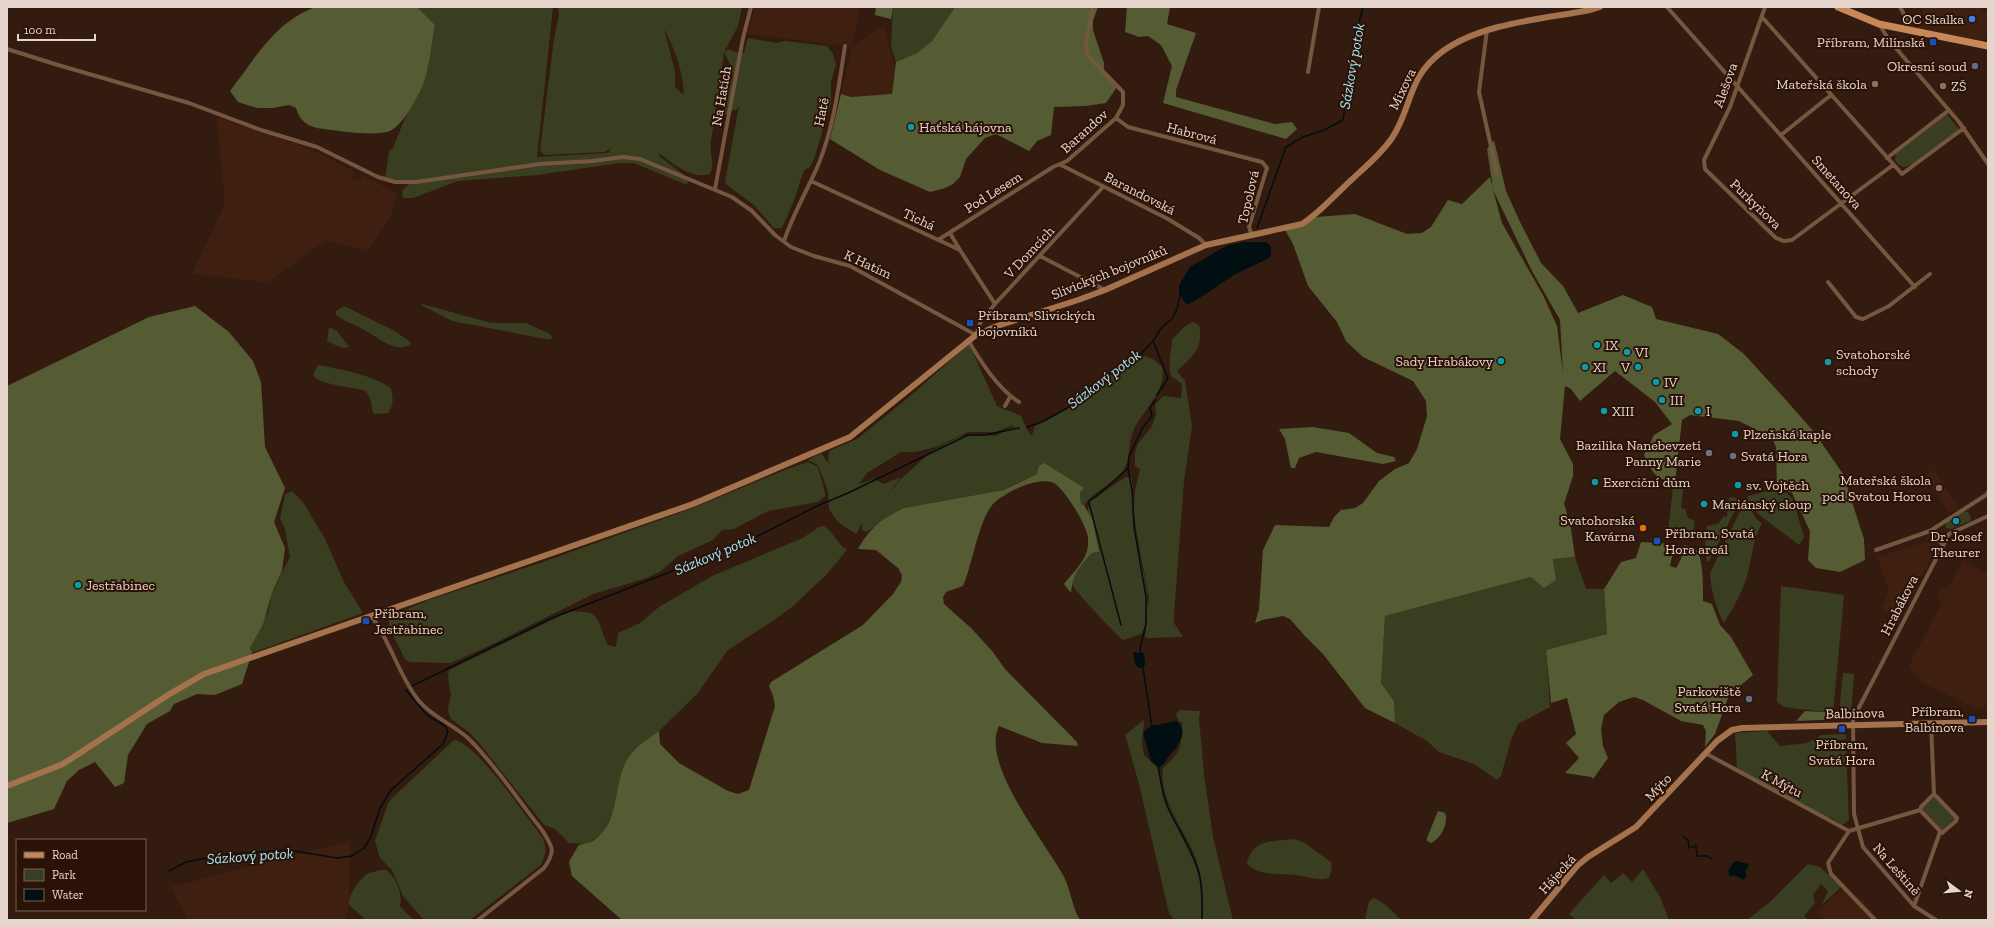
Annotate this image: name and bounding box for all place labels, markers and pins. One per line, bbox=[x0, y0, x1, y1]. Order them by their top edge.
place label: OC Skalka bbox=[1902, 11, 1964, 28]
marker: OC Skalka bbox=[1967, 14, 1977, 24]
place label: Příbram, Milínská bbox=[1817, 34, 1925, 51]
marker: Příbram, Milínská bbox=[1928, 37, 1938, 47]
place label: Okresní soud bbox=[1887, 58, 1967, 75]
marker: Okresní soud bbox=[1970, 61, 1980, 71]
place label: Mateřská škola bbox=[1776, 76, 1867, 93]
place label: ZŠ bbox=[1951, 78, 1967, 95]
marker: Mateřská škola bbox=[1870, 79, 1880, 89]
marker: ZŠ bbox=[1938, 81, 1948, 91]
place label: Haťská hájovna bbox=[919, 119, 1012, 136]
marker: Haťská hájovna bbox=[906, 122, 916, 132]
place label: Příbram, Slivických bojovníků bbox=[977, 307, 1095, 340]
marker: Příbram, Slivických bojovníků bbox=[965, 318, 975, 328]
place label: IX bbox=[1605, 337, 1619, 354]
marker: IX bbox=[1592, 340, 1602, 350]
place label: VI bbox=[1634, 344, 1649, 361]
place label: Svatohorské schody bbox=[1836, 346, 1911, 379]
marker: VI bbox=[1622, 347, 1632, 357]
place label: Sady Hrabákovy bbox=[1396, 353, 1494, 370]
marker: Sady Hrabákovy bbox=[1496, 356, 1506, 366]
marker: Svatohorské schody bbox=[1823, 357, 1833, 367]
place label: XI bbox=[1593, 359, 1606, 376]
place label: V bbox=[1620, 359, 1631, 376]
marker: XI bbox=[1580, 362, 1590, 372]
marker: V bbox=[1633, 362, 1643, 372]
place label: IV bbox=[1664, 374, 1679, 391]
marker: IV bbox=[1651, 377, 1661, 387]
place label: III bbox=[1670, 392, 1684, 409]
marker: III bbox=[1657, 395, 1667, 405]
place label: XIII bbox=[1612, 403, 1634, 420]
place label: I bbox=[1706, 403, 1711, 420]
marker: XIII bbox=[1599, 406, 1609, 416]
marker: I bbox=[1693, 406, 1703, 416]
place label: Plzeňská kaple bbox=[1743, 426, 1832, 443]
marker: Plzeňská kaple bbox=[1730, 429, 1740, 439]
place label: Bazilika Nanebevzetí Panny Marie bbox=[1576, 437, 1701, 470]
marker: Bazilika Nanebevzetí Panny Marie bbox=[1704, 448, 1714, 458]
place label: Svatá Hora bbox=[1741, 448, 1808, 465]
marker: Svatá Hora bbox=[1728, 451, 1738, 461]
place label: Mateřská škola pod Svatou Horou bbox=[1822, 472, 1931, 505]
place label: Exerciční dům bbox=[1603, 474, 1690, 491]
marker: Exerciční dům bbox=[1590, 477, 1600, 487]
place label: sv. Vojtěch bbox=[1746, 477, 1809, 494]
marker: sv. Vojtěch bbox=[1733, 480, 1743, 490]
marker: Mateřská škola pod Svatou Horou bbox=[1934, 483, 1944, 493]
place label: Mariánský sloup bbox=[1712, 496, 1812, 513]
marker: Mariánský sloup bbox=[1699, 499, 1709, 509]
place label: Svatohorská Kavárna bbox=[1560, 512, 1635, 545]
marker: Dr. Josef Theurer bbox=[1951, 516, 1961, 526]
marker: Svatohorská Kavárna bbox=[1638, 523, 1648, 533]
place label: Příbram, Svatá Hora areál bbox=[1665, 525, 1754, 558]
place label: Dr. Josef Theurer bbox=[1930, 528, 1983, 561]
marker: Příbram, Svatá Hora areál bbox=[1652, 536, 1662, 546]
place label: Jestřabinec bbox=[86, 577, 155, 594]
marker: Jestřabinec bbox=[73, 580, 83, 590]
place label: Příbram, Jestřabinec bbox=[374, 605, 443, 638]
marker: Příbram, Jestřabinec bbox=[361, 616, 371, 626]
place label: Parkoviště Svatá Hora bbox=[1675, 683, 1741, 716]
marker: Parkoviště Svatá Hora bbox=[1744, 694, 1754, 704]
place label: Příbram, Balbínova bbox=[1905, 703, 1964, 736]
marker: Příbram, Balbínova bbox=[1967, 714, 1977, 724]
marker: Příbram, Svatá Hora bbox=[1837, 724, 1847, 734]
place label: Příbram, Svatá Hora bbox=[1809, 736, 1875, 769]

